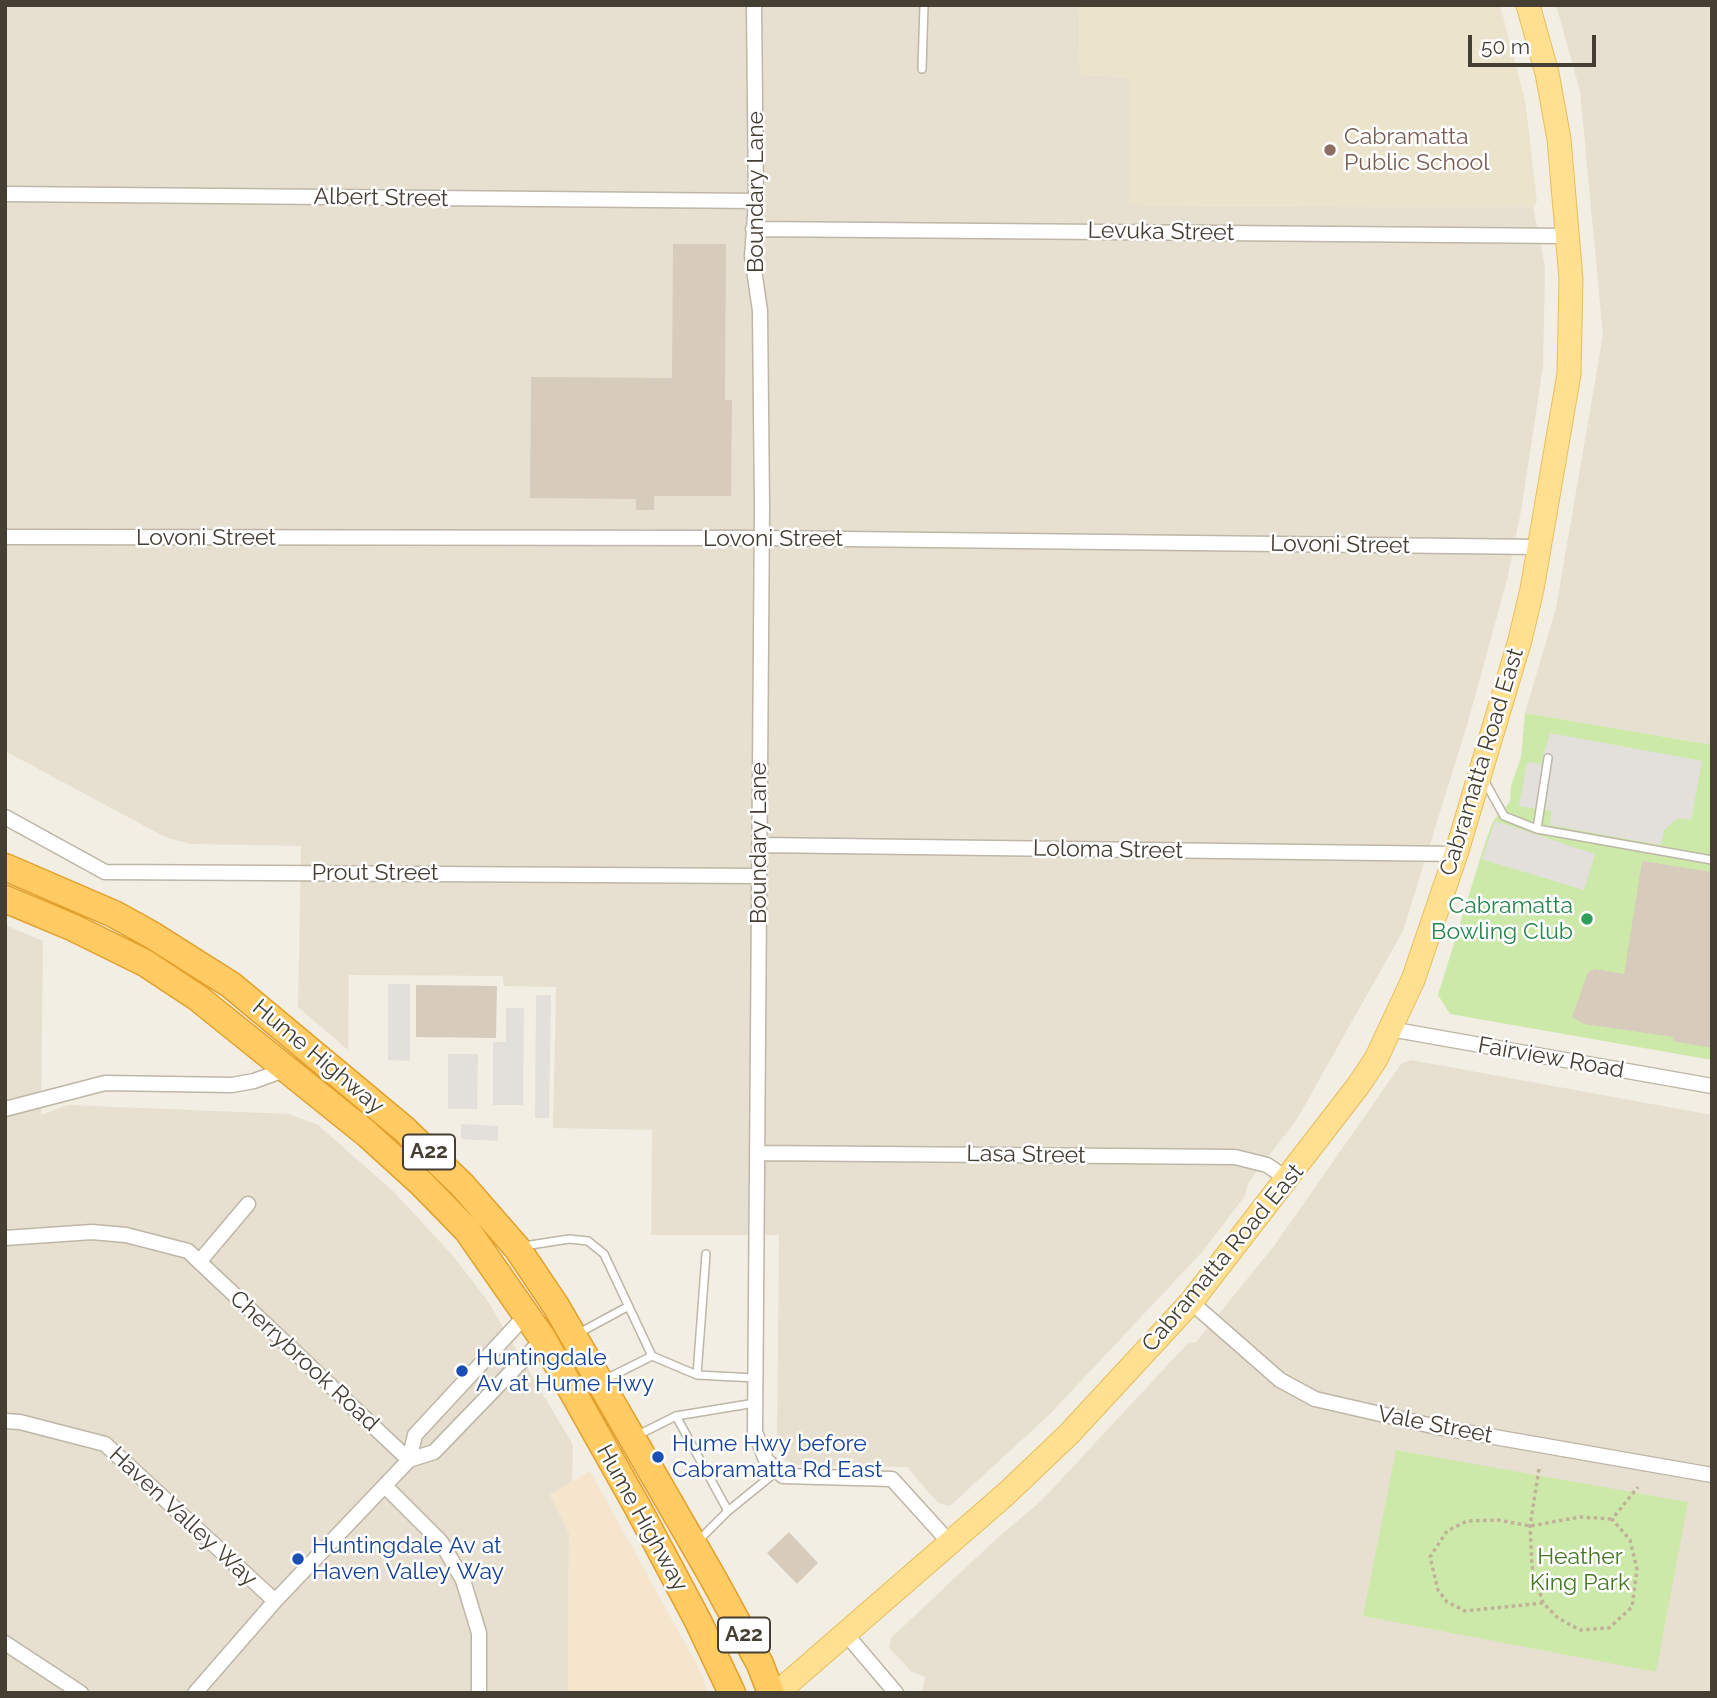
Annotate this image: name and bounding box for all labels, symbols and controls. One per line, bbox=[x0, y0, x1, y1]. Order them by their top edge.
scale bar bbox=[1472, 21, 1600, 65]
text: 50 m bbox=[1481, 34, 1530, 59]
street label: Boundary Lane bbox=[742, 111, 770, 273]
place label: Cabramatta Public School bbox=[1344, 123, 1490, 177]
marker: Cabramatta Public School bbox=[1322, 142, 1338, 158]
street label: Albert Street bbox=[313, 183, 449, 213]
street label: Levuka Street bbox=[1087, 217, 1235, 247]
street label: Lovoni Street bbox=[136, 524, 276, 552]
street label: Lovoni Street bbox=[703, 525, 843, 553]
street label: Lovoni Street bbox=[1270, 530, 1410, 560]
street label: Cabramatta Road East bbox=[1434, 645, 1530, 879]
street label: Boundary Lane bbox=[745, 762, 773, 924]
street label: Loloma Street bbox=[1033, 835, 1183, 865]
street label: Prout Street bbox=[312, 859, 438, 887]
place label: Cabramatta Bowling Club bbox=[1431, 892, 1573, 946]
marker: Cabramatta Bowling Club bbox=[1579, 911, 1595, 927]
street label: Hume Highway bbox=[247, 994, 389, 1120]
street label: Fairview Road bbox=[1476, 1032, 1626, 1084]
road number: A22 bbox=[403, 1134, 455, 1170]
street label: Lasa Street bbox=[966, 1140, 1086, 1170]
street label: Cabramatta Road East bbox=[1136, 1158, 1310, 1358]
street label: Cherrybrook Road bbox=[224, 1285, 384, 1437]
place label: Huntingdale Av at Hume Hwy bbox=[476, 1344, 654, 1398]
marker: Huntingdale Av at Hume Hwy bbox=[454, 1363, 470, 1379]
street label: Vale Street bbox=[1375, 1400, 1495, 1450]
place label: Hume Hwy before Cabramatta Rd East bbox=[672, 1430, 883, 1484]
street label: Hume Highway bbox=[590, 1440, 694, 1596]
street label: Haven Valley Way bbox=[103, 1441, 263, 1593]
marker: Hume Hwy before Cabramatta Rd East bbox=[650, 1449, 666, 1465]
place label: Huntingdale Av at Haven Valley Way bbox=[312, 1532, 504, 1586]
park label: Heather King Park bbox=[1530, 1543, 1630, 1597]
marker: Huntingdale Av at Haven Valley Way bbox=[290, 1551, 306, 1567]
road number: A22 bbox=[718, 1618, 770, 1652]

